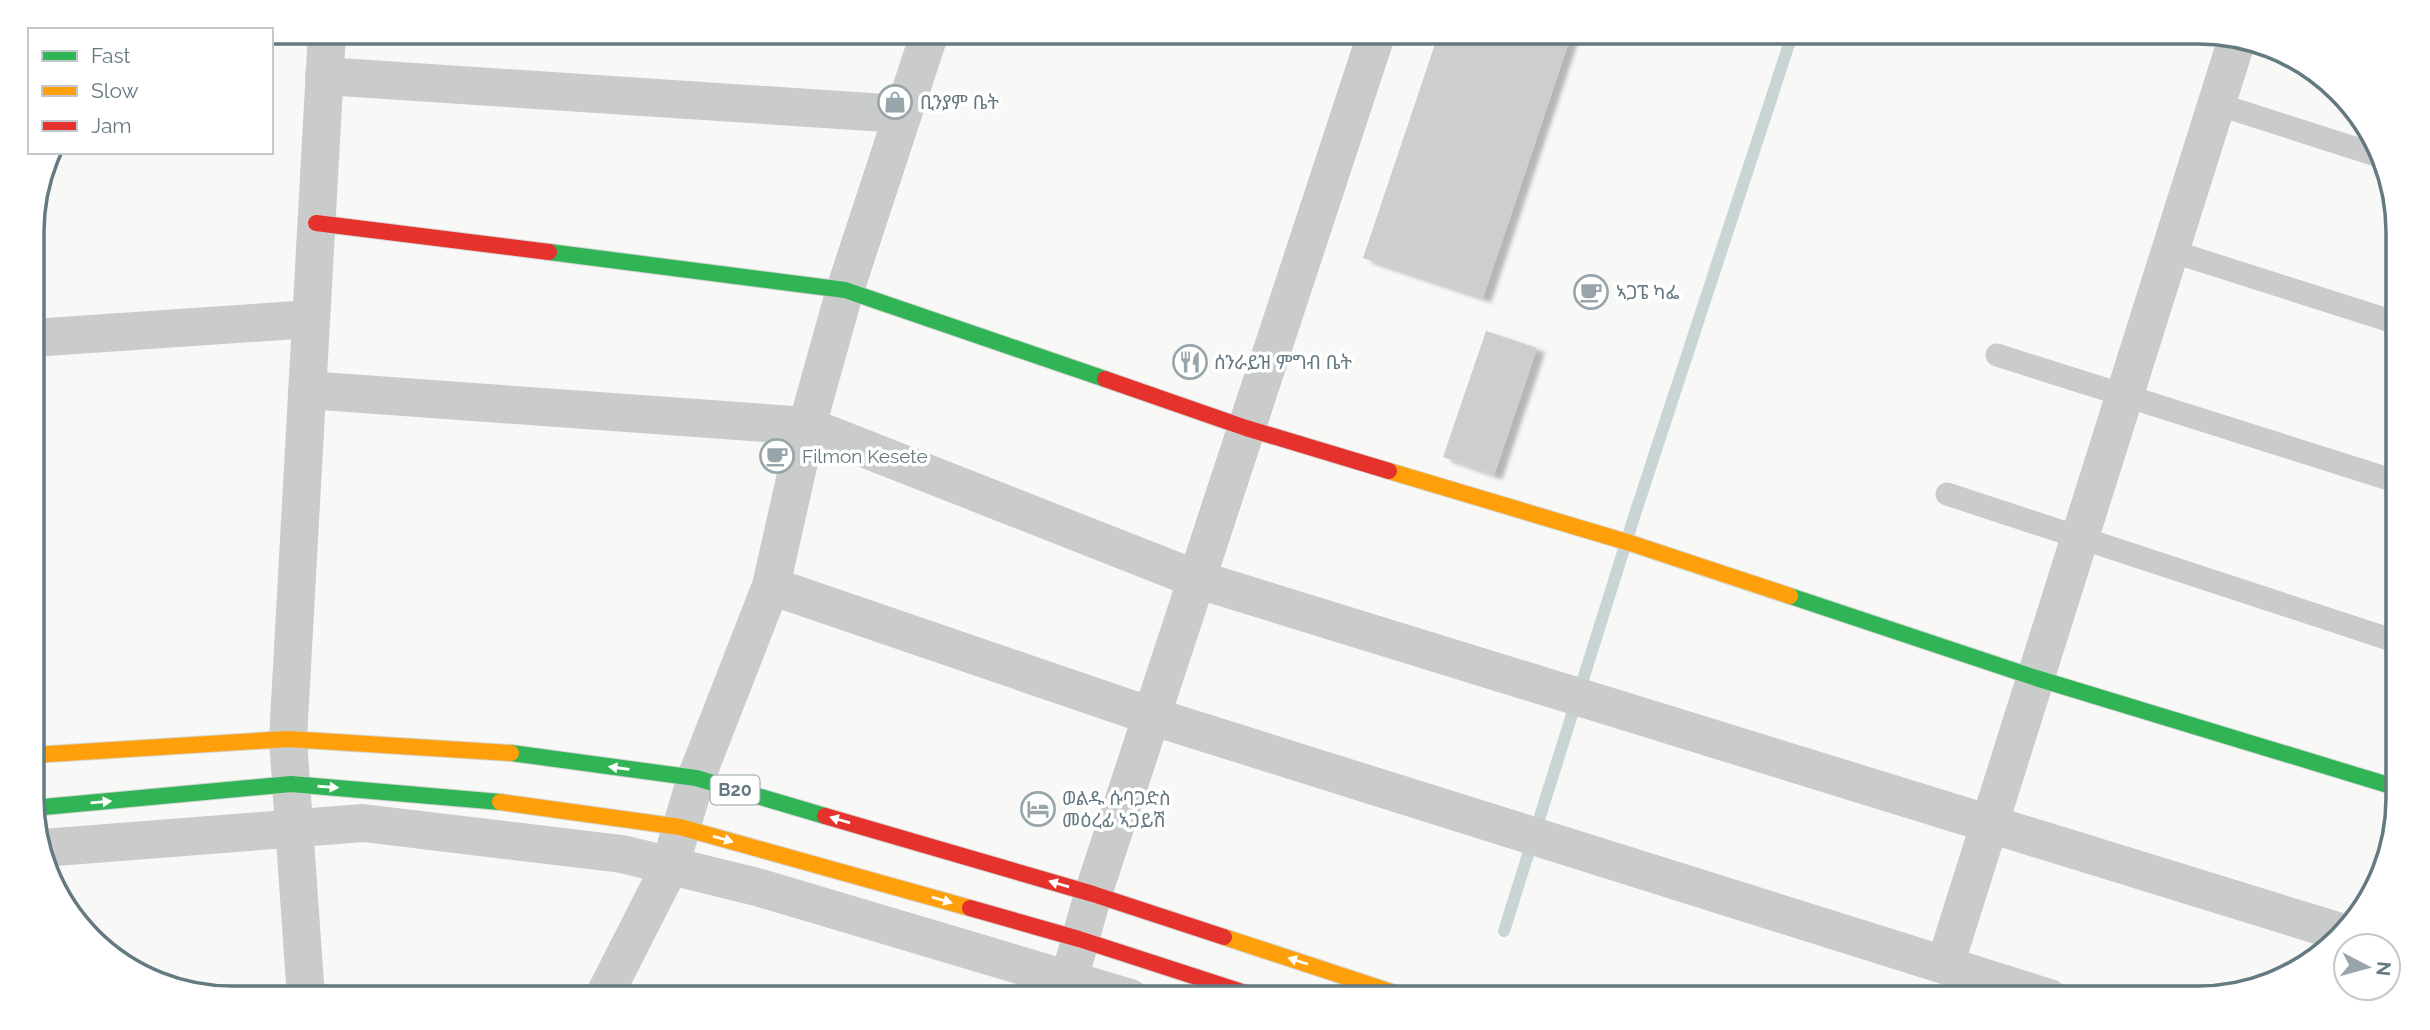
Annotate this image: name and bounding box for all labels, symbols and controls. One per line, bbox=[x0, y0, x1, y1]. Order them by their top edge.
legend bbox=[28, 28, 273, 154]
text: Fast bbox=[91, 43, 131, 68]
text: Slow bbox=[91, 78, 139, 103]
shop icon: ቢንያም ቤት bbox=[876, 83, 914, 121]
place label: ቢንያም ቤት bbox=[920, 91, 999, 113]
text: Jam bbox=[91, 113, 132, 138]
cafe icon: ኣጋፔ ካፌ bbox=[1572, 273, 1610, 311]
place label: ኣጋፔ ካፌ bbox=[1616, 281, 1679, 303]
restaurant icon: ሰንራይዝ ምግብ ቤት bbox=[1171, 343, 1209, 381]
place label: ሰንራይዝ ምግብ ቤት bbox=[1214, 351, 1352, 373]
cafe icon: Filmon Kesete bbox=[758, 437, 796, 475]
place label: Filmon Kesete bbox=[802, 445, 928, 467]
one-way arrow bbox=[608, 762, 630, 773]
road number: B20 bbox=[710, 776, 760, 804]
one-way arrow bbox=[317, 782, 339, 793]
place label: ወልዱ ሱባጋድስ መዕረፊ ኣጋይሽ bbox=[1062, 787, 1171, 831]
hotel icon: ወልዱ ሱባጋድስ መዕረፊ ኣጋይሽ bbox=[1019, 790, 1057, 828]
one-way arrow bbox=[90, 796, 112, 807]
one-way arrow bbox=[829, 815, 850, 825]
one-way arrow bbox=[712, 834, 734, 845]
one-way arrow bbox=[1048, 878, 1069, 888]
one-way arrow bbox=[932, 896, 953, 906]
north arrow bbox=[2332, 932, 2402, 1002]
one-way arrow bbox=[1288, 956, 1309, 966]
text: N bbox=[2372, 960, 2396, 977]

